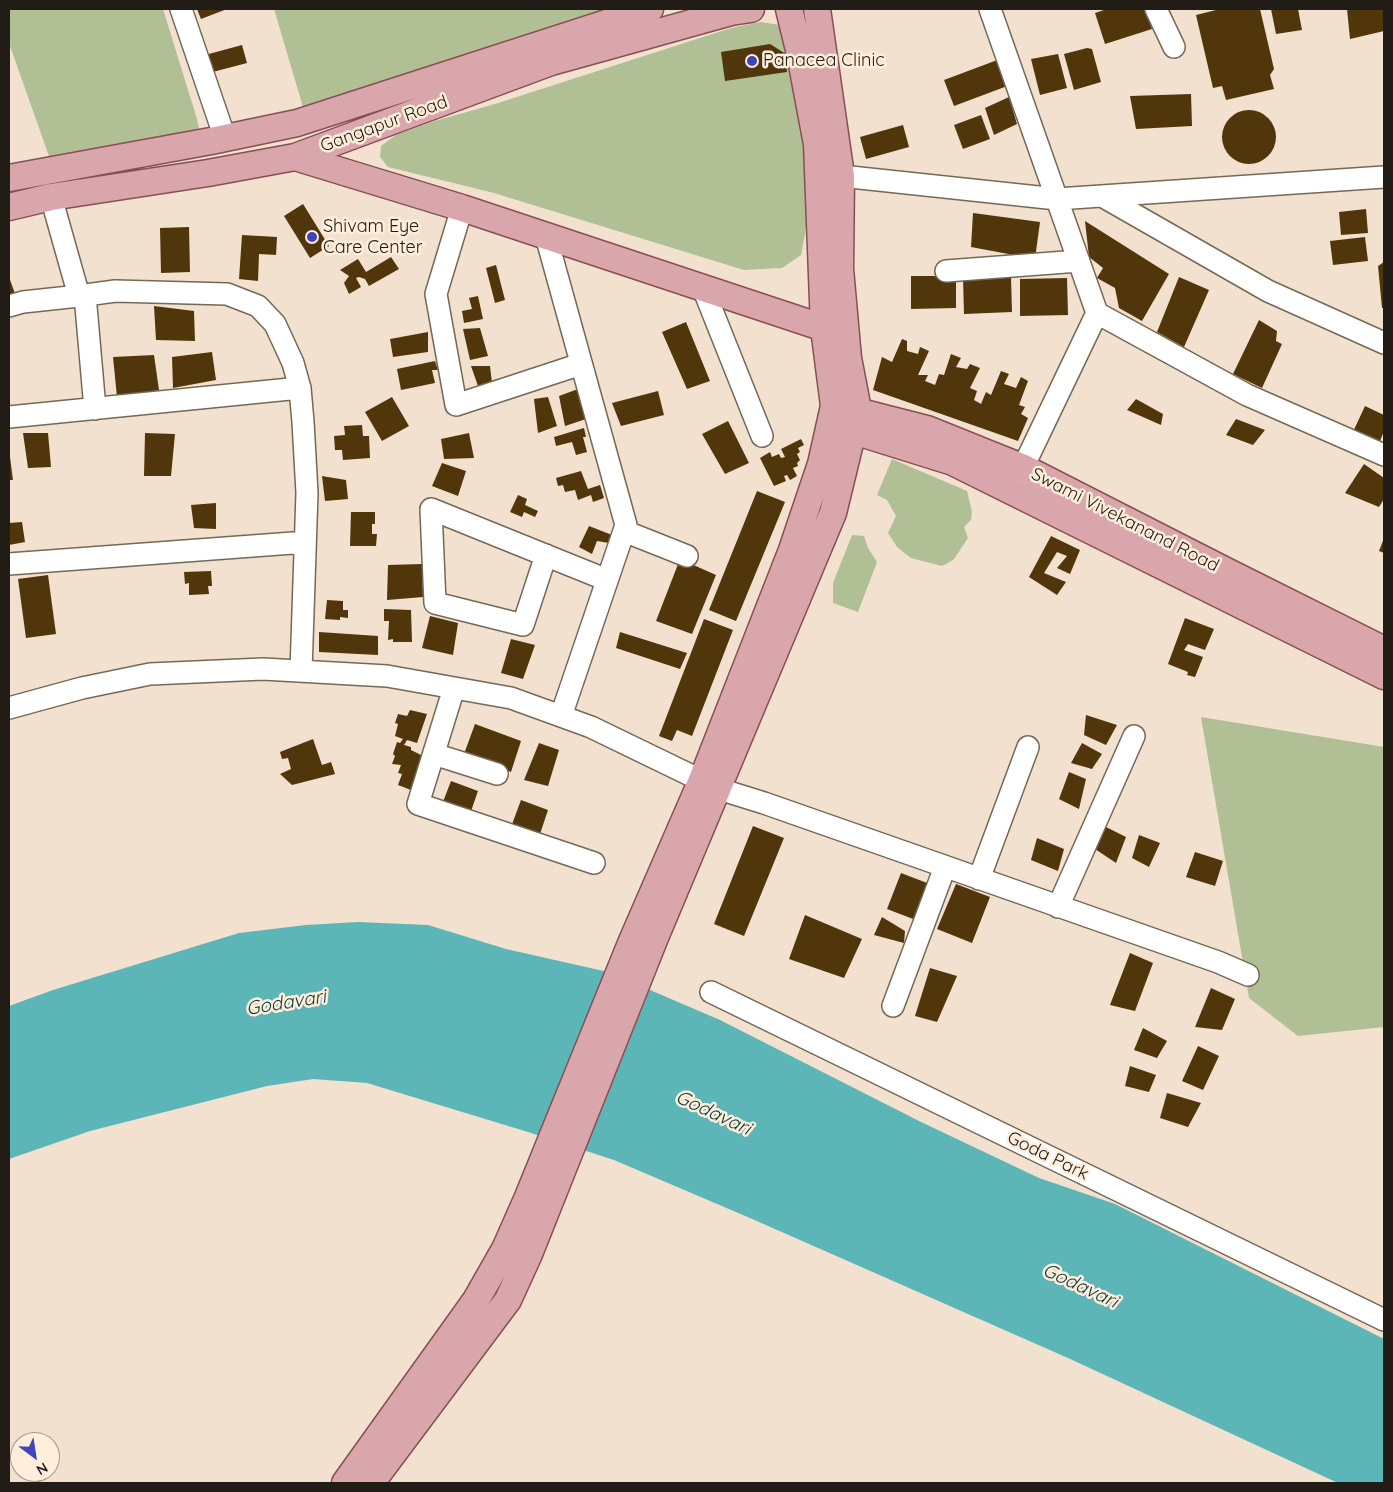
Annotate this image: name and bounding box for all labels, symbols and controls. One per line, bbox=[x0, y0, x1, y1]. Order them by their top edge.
place label: Panacea Clinic bbox=[763, 50, 885, 72]
marker: Panacea Clinic bbox=[745, 54, 759, 68]
street label: Gangapur Road bbox=[317, 91, 451, 157]
place label: Shivam Eye Care Center bbox=[323, 216, 423, 258]
marker: Shivam Eye Care Center bbox=[305, 230, 319, 244]
street label: Swami Vivekanand Road bbox=[1027, 463, 1223, 577]
water label: Godavari bbox=[245, 985, 327, 1021]
water label: Godavari bbox=[672, 1086, 754, 1140]
street label: Goda Park bbox=[1004, 1127, 1092, 1185]
water label: Godavari bbox=[1039, 1259, 1121, 1313]
north arrow bbox=[10, 1432, 60, 1482]
text: N bbox=[33, 1459, 51, 1479]

